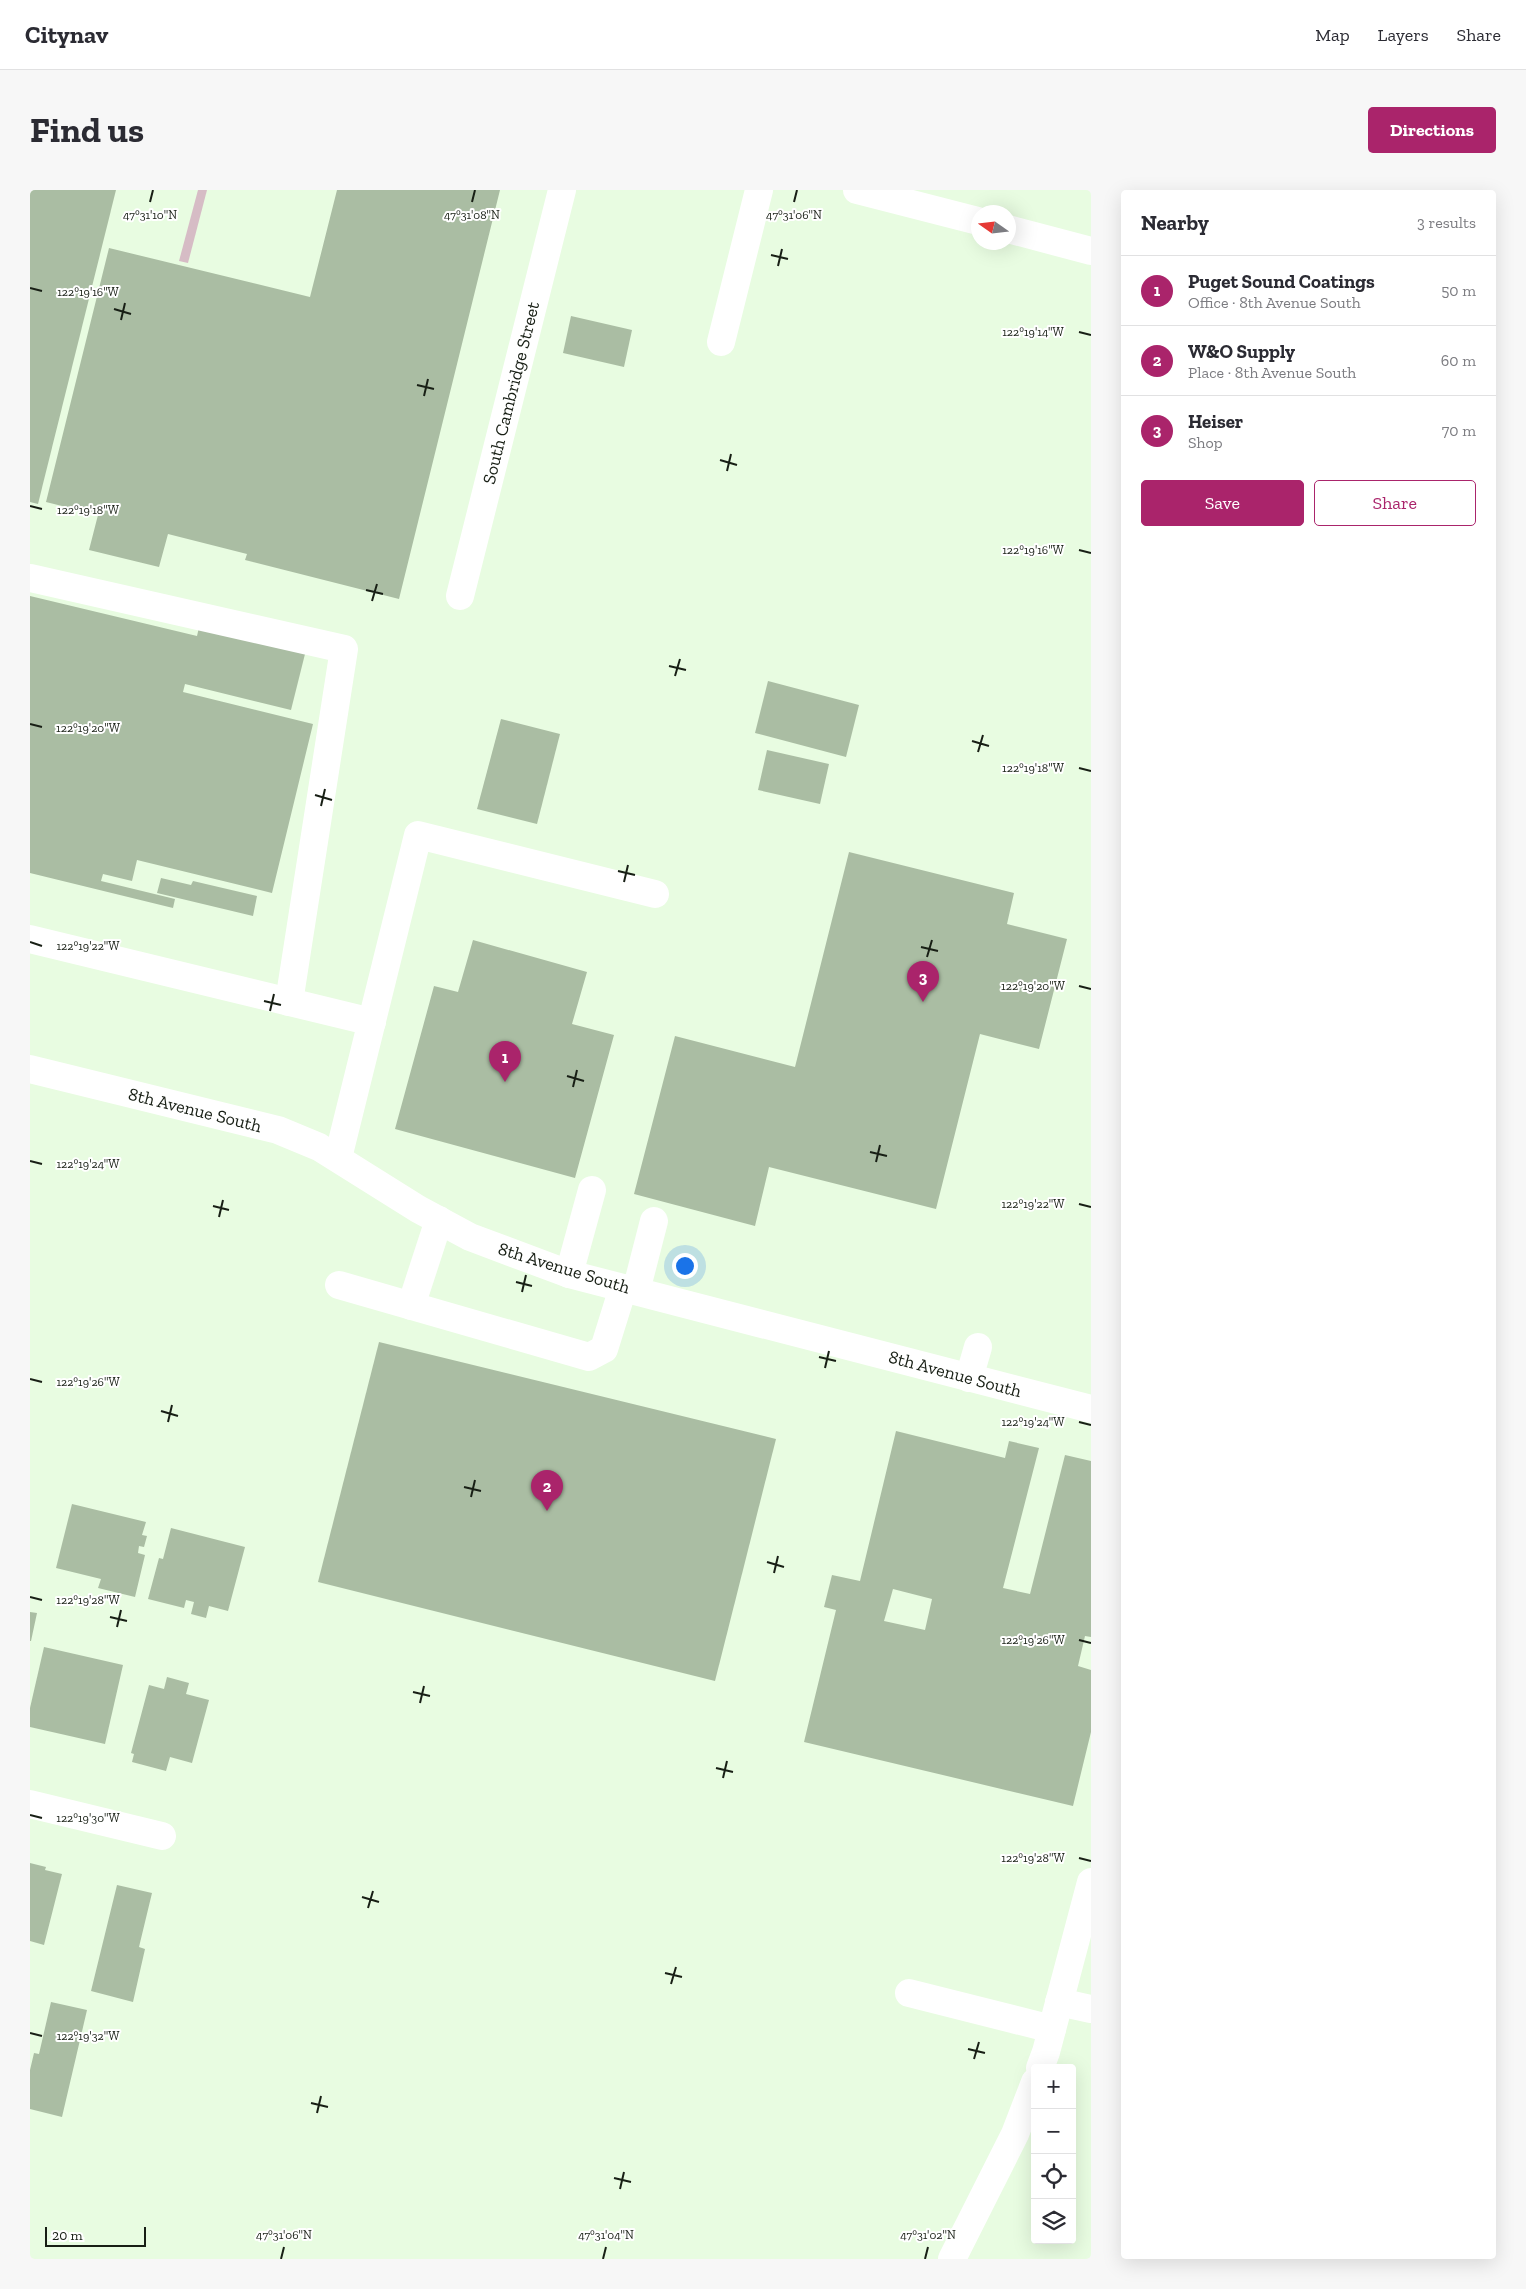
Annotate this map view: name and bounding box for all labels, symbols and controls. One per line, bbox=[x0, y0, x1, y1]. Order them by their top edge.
text: Citynav bbox=[25, 20, 108, 49]
text: Map bbox=[1315, 24, 1350, 46]
text: Layers bbox=[1378, 24, 1429, 46]
text: Share bbox=[1457, 24, 1501, 46]
button: Directions bbox=[1368, 107, 1496, 153]
text: Find us bbox=[30, 109, 144, 151]
north arrow bbox=[971, 205, 1016, 250]
text: 47°31'10"N bbox=[123, 208, 177, 222]
text: 47°31'08"N bbox=[444, 208, 500, 222]
text: 47°31'06"N bbox=[766, 208, 822, 222]
text: Nearby bbox=[1141, 210, 1209, 235]
text: 3 results bbox=[1417, 213, 1476, 232]
text: Puget Sound Coatings bbox=[1188, 270, 1375, 293]
text: 1 bbox=[1154, 281, 1160, 300]
text: 50 m bbox=[1441, 281, 1476, 300]
text: 122°19'16"W bbox=[57, 285, 120, 299]
text: Office · 8th Avenue South bbox=[1188, 293, 1361, 312]
street label: South Cambridge Street bbox=[478, 299, 544, 487]
text: 122°19'14"W bbox=[1002, 325, 1065, 339]
text: W&O Supply bbox=[1188, 340, 1295, 363]
text: 2 bbox=[1153, 351, 1161, 370]
text: 60 m bbox=[1441, 351, 1476, 370]
text: Place · 8th Avenue South bbox=[1188, 363, 1356, 382]
text: Heiser bbox=[1188, 410, 1243, 433]
text: 3 bbox=[1153, 421, 1161, 440]
text: 70 m bbox=[1442, 421, 1476, 440]
text: Shop bbox=[1188, 433, 1223, 452]
button: Save bbox=[1141, 480, 1304, 526]
button: Share bbox=[1314, 480, 1476, 526]
text: 122°19'18"W bbox=[57, 503, 120, 517]
text: 122°19'16"W bbox=[1002, 543, 1065, 557]
text: 122°19'20"W bbox=[56, 721, 121, 735]
text: 122°19'18"W bbox=[1002, 761, 1065, 775]
text: 122°19'22"W bbox=[56, 939, 120, 953]
pin: 3 bbox=[907, 961, 939, 1002]
text: 122°19'20"W bbox=[1001, 979, 1066, 993]
pin: 1 bbox=[489, 1041, 521, 1082]
street label: 8th Avenue South bbox=[126, 1083, 264, 1137]
text: 122°19'24"W bbox=[56, 1157, 120, 1171]
text: 122°19'22"W bbox=[1001, 1197, 1065, 1211]
street label: 8th Avenue South bbox=[495, 1238, 633, 1298]
your location bbox=[672, 1253, 698, 1279]
street label: 8th Avenue South bbox=[886, 1346, 1024, 1402]
text: 122°19'26"W bbox=[56, 1375, 120, 1389]
text: 122°19'24"W bbox=[1001, 1415, 1065, 1429]
pin: 2 bbox=[531, 1470, 563, 1511]
text: 122°19'28"W bbox=[56, 1593, 120, 1607]
text: 122°19'26"W bbox=[1001, 1633, 1065, 1647]
text: 122°19'30"W bbox=[56, 1811, 121, 1825]
text: 122°19'28"W bbox=[1001, 1851, 1065, 1865]
text: 122°19'32"W bbox=[57, 2029, 120, 2043]
map controls bbox=[1031, 2064, 1076, 2244]
button: + bbox=[1031, 2064, 1076, 2109]
button: − bbox=[1031, 2109, 1076, 2154]
button: locate bbox=[1031, 2154, 1076, 2199]
button: layers bbox=[1031, 2199, 1076, 2244]
scale bar bbox=[45, 2224, 146, 2247]
text: 20 m bbox=[52, 2227, 83, 2244]
text: 47°31'06"N bbox=[256, 2228, 312, 2242]
text: 47°31'04"N bbox=[578, 2228, 634, 2242]
text: 47°31'02"N bbox=[900, 2228, 956, 2242]

